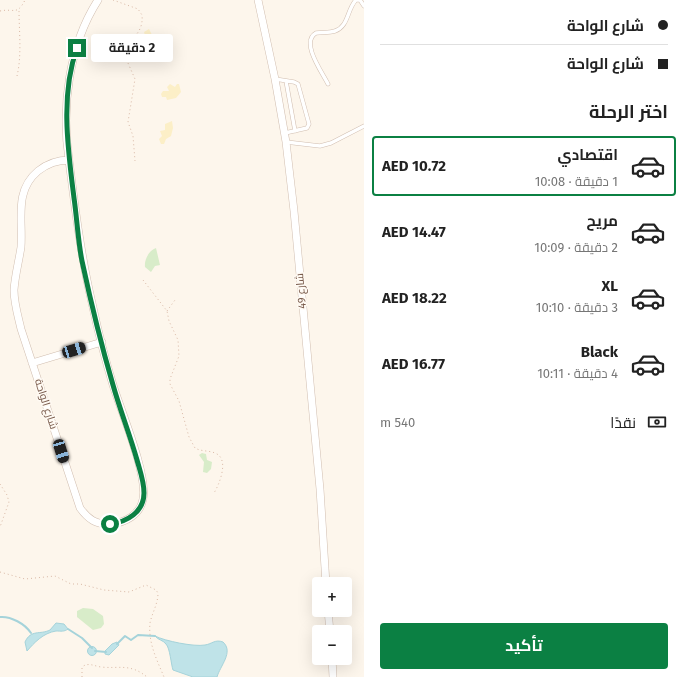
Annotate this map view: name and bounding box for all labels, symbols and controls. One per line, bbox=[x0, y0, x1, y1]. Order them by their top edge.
text: شارع الواحة bbox=[567, 17, 644, 35]
callout: 2 دقيقة bbox=[91, 34, 173, 62]
route end bbox=[68, 39, 86, 57]
text: 2 دقيقة bbox=[109, 40, 155, 55]
text: شارع الواحة bbox=[567, 55, 644, 73]
text: اختر الرحلة bbox=[589, 101, 668, 123]
text: اقتصادي bbox=[558, 146, 618, 164]
icon: car bbox=[630, 148, 666, 184]
text: AED 10.72 bbox=[382, 157, 446, 175]
text: 1 دقيقة · 10:08 bbox=[535, 174, 618, 189]
text: مريح bbox=[586, 212, 618, 230]
icon: car bbox=[630, 214, 666, 250]
text: AED 14.47 bbox=[382, 223, 446, 241]
text: 2 دقيقة · 10:09 bbox=[534, 240, 618, 255]
street label: شارع 49 bbox=[293, 273, 310, 309]
text: XL bbox=[602, 277, 618, 295]
icon: car bbox=[630, 280, 666, 316]
text: AED 18.22 bbox=[382, 289, 447, 307]
text: 3 دقيقة · 10:10 bbox=[536, 300, 618, 315]
car bbox=[61, 341, 87, 359]
text: Black bbox=[581, 343, 618, 361]
icon: car bbox=[630, 346, 666, 382]
text: AED 16.77 bbox=[382, 355, 445, 373]
text: 4 دقيقة · 10:11 bbox=[537, 366, 618, 381]
street label: شارع الواحة bbox=[31, 377, 60, 431]
icon: cash bbox=[646, 411, 668, 433]
text: نقدًا bbox=[610, 414, 636, 432]
text: 540 m bbox=[380, 415, 415, 430]
car bbox=[52, 438, 70, 464]
route start bbox=[101, 515, 119, 533]
map controls bbox=[312, 577, 352, 665]
button: + bbox=[312, 577, 352, 617]
button: تأكيد bbox=[380, 623, 668, 669]
button: − bbox=[312, 625, 352, 665]

